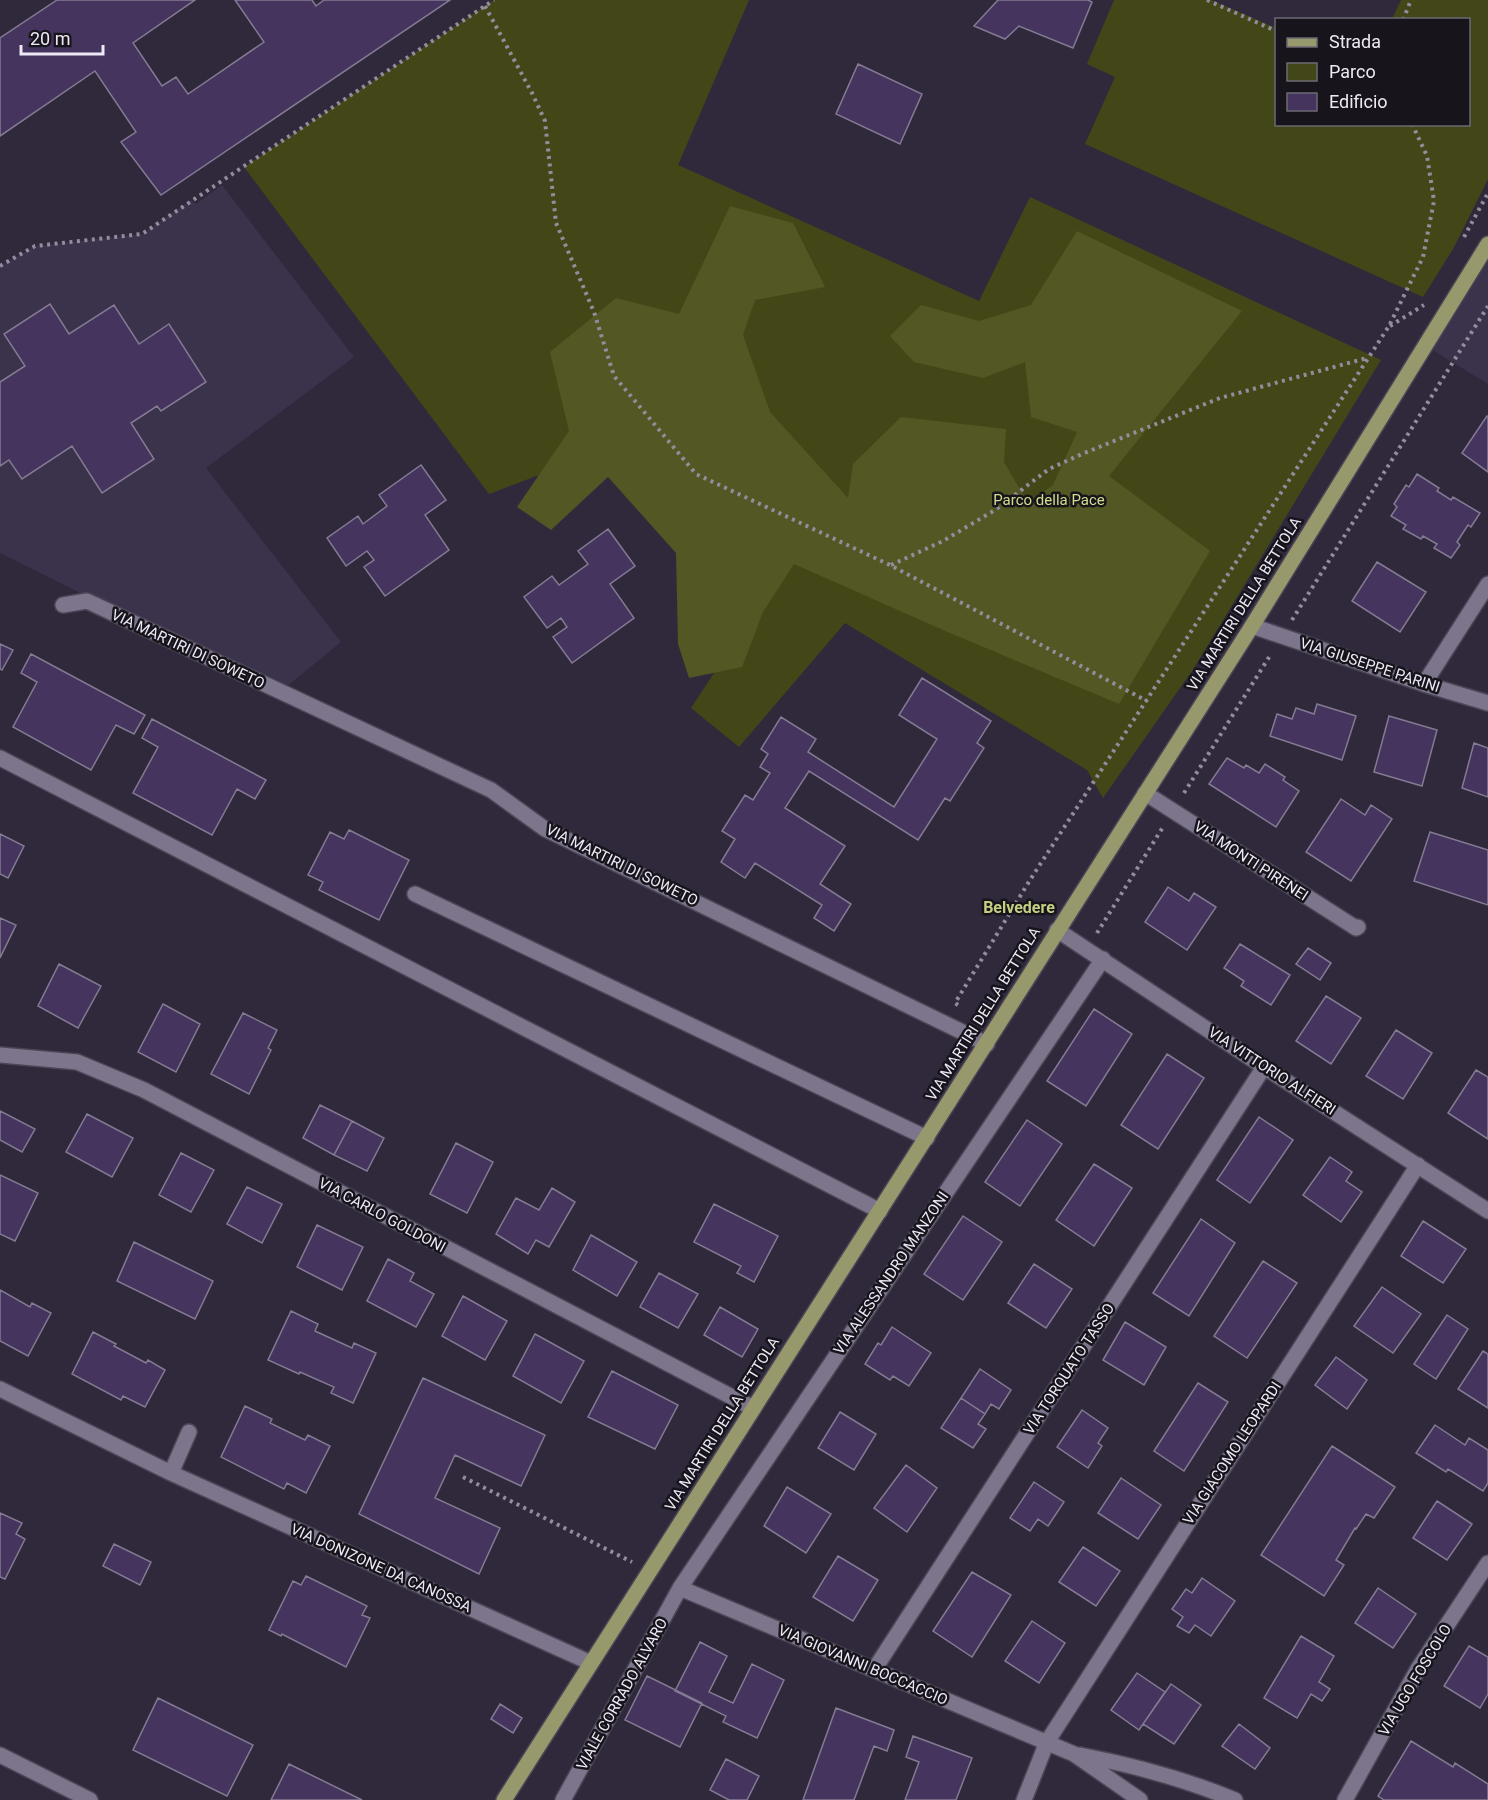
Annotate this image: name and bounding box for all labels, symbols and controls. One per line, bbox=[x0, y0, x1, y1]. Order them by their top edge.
scale bar bbox=[21, 18, 104, 56]
legend bbox=[1275, 18, 1470, 126]
text: 20 m bbox=[30, 28, 70, 49]
text: Strada bbox=[1329, 31, 1381, 52]
text: Parco bbox=[1329, 61, 1376, 82]
text: Edificio bbox=[1329, 91, 1388, 112]
park label: Parco della Pace bbox=[993, 491, 1105, 509]
street label: VIA MARTIRI DELLA BETTOLA bbox=[1183, 514, 1305, 694]
street label: VIA MARTIRI DI SOWETO bbox=[109, 606, 267, 692]
street label: VIA GIUSEPPE PARINI bbox=[1298, 634, 1442, 696]
street label: VIA MONTI PIRENEI bbox=[1191, 817, 1311, 905]
street label: VIA MARTIRI DI SOWETO bbox=[543, 820, 701, 910]
district label: Belvedere bbox=[983, 898, 1055, 917]
street label: VIA MARTIRI DELLA BETTOLA bbox=[922, 924, 1044, 1104]
street label: VIA VITTORIO ALFIERI bbox=[1205, 1023, 1339, 1119]
street label: VIA CARLO GOLDONI bbox=[315, 1174, 449, 1256]
street label: VIA ALESSANDRO MANZONI bbox=[830, 1188, 952, 1358]
street label: VIA TORQUATO TASSO bbox=[1020, 1300, 1118, 1438]
street label: VIA MARTIRI DELLA BETTOLA bbox=[661, 1334, 783, 1514]
street label: VIA GIACOMO LEOPARDI bbox=[1179, 1378, 1285, 1528]
street label: VIA DONIZONE DA CANOSSA bbox=[288, 1520, 474, 1616]
street label: VIALE CORRADO ALVARO bbox=[573, 1615, 671, 1773]
street label: VIA GIOVANNI BOCCACCIO bbox=[775, 1621, 951, 1709]
street label: VIA UGO FOSCOLO bbox=[1375, 1621, 1455, 1739]

